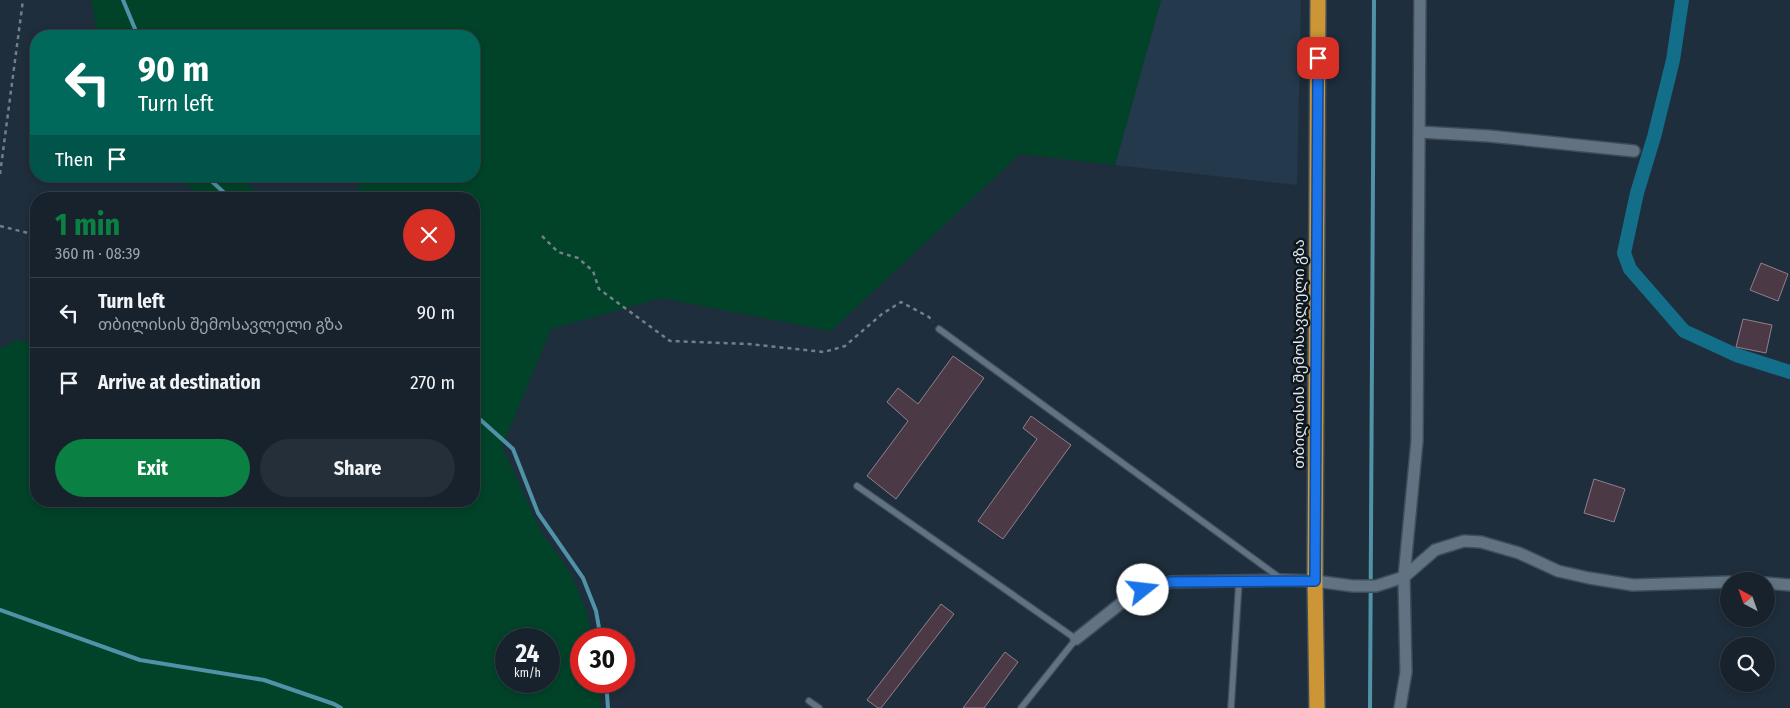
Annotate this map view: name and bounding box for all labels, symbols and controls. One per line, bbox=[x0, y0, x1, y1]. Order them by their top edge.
pin bbox=[1297, 37, 1339, 79]
icon: arrive bbox=[1304, 44, 1332, 72]
text: 90 m bbox=[138, 48, 209, 90]
icon: left bbox=[55, 50, 120, 115]
text: Turn left bbox=[138, 90, 214, 117]
icon: arrive bbox=[103, 145, 131, 173]
text: Then bbox=[55, 148, 93, 171]
text: 1 min bbox=[55, 207, 120, 243]
button: close bbox=[403, 209, 455, 261]
street label: თბილისის შემოსავლელი გზა bbox=[1290, 239, 1308, 469]
text: 360 m · 08:39 bbox=[55, 244, 140, 263]
text: Turn left bbox=[98, 290, 165, 313]
icon: left bbox=[55, 299, 83, 327]
text: 90 m bbox=[417, 301, 455, 324]
text: თბილისის შემოსავლელი გზა bbox=[98, 315, 343, 334]
icon: arrive bbox=[55, 369, 83, 397]
text: Arrive at destination bbox=[98, 371, 261, 394]
text: 270 m bbox=[410, 371, 455, 394]
button: Exit bbox=[55, 439, 250, 497]
button: Share bbox=[260, 439, 455, 497]
position arrow bbox=[1116, 563, 1168, 615]
north arrow bbox=[1720, 572, 1775, 628]
map controls bbox=[1720, 572, 1775, 692]
speed limit sign: 30 bbox=[570, 628, 635, 693]
button: search bbox=[1720, 637, 1775, 692]
text: 24 bbox=[516, 639, 539, 669]
text: km/h bbox=[514, 666, 541, 680]

